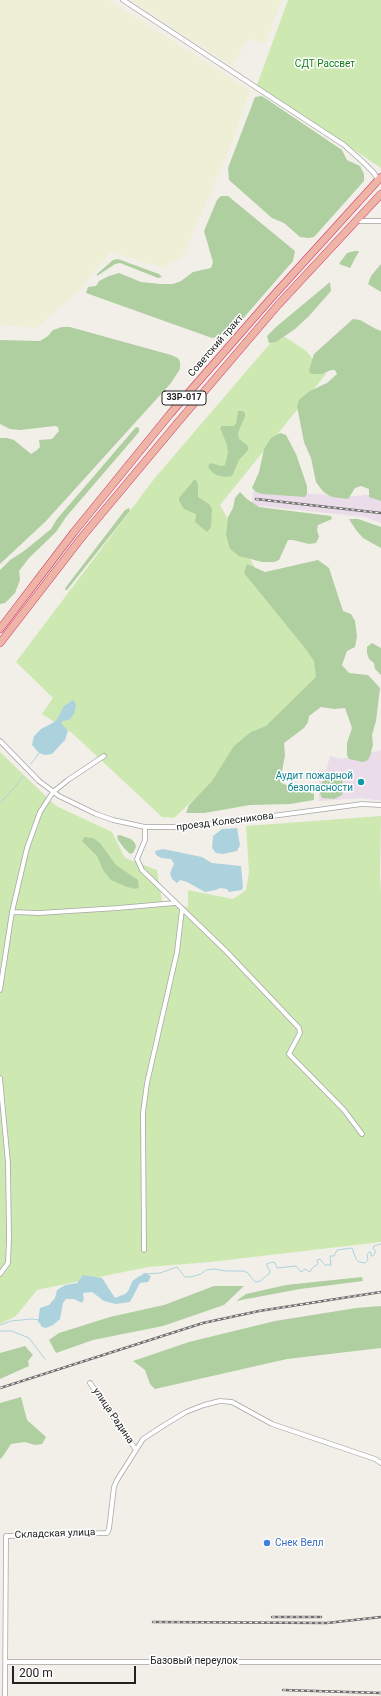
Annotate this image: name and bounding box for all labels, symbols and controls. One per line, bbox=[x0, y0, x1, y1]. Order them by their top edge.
park label: СДТ Рассвет bbox=[295, 58, 355, 70]
street label: Советский тракт bbox=[186, 313, 246, 379]
road number: 33Р-017 bbox=[162, 391, 206, 405]
place label: Аудит пожарной безопасности bbox=[276, 770, 353, 794]
marker: Аудит пожарной безопасности bbox=[356, 777, 366, 787]
street label: проезд Колесникова bbox=[176, 810, 274, 834]
street label: улица Радина bbox=[90, 1386, 136, 1446]
street label: Складская улица bbox=[14, 1527, 96, 1541]
place label: Снек Велл bbox=[275, 1537, 324, 1549]
marker: Снек Велл bbox=[262, 1538, 272, 1548]
street label: Базовый переулок bbox=[150, 1655, 238, 1667]
scale bar bbox=[14, 1658, 138, 1684]
text: 200 m bbox=[19, 1666, 53, 1680]

